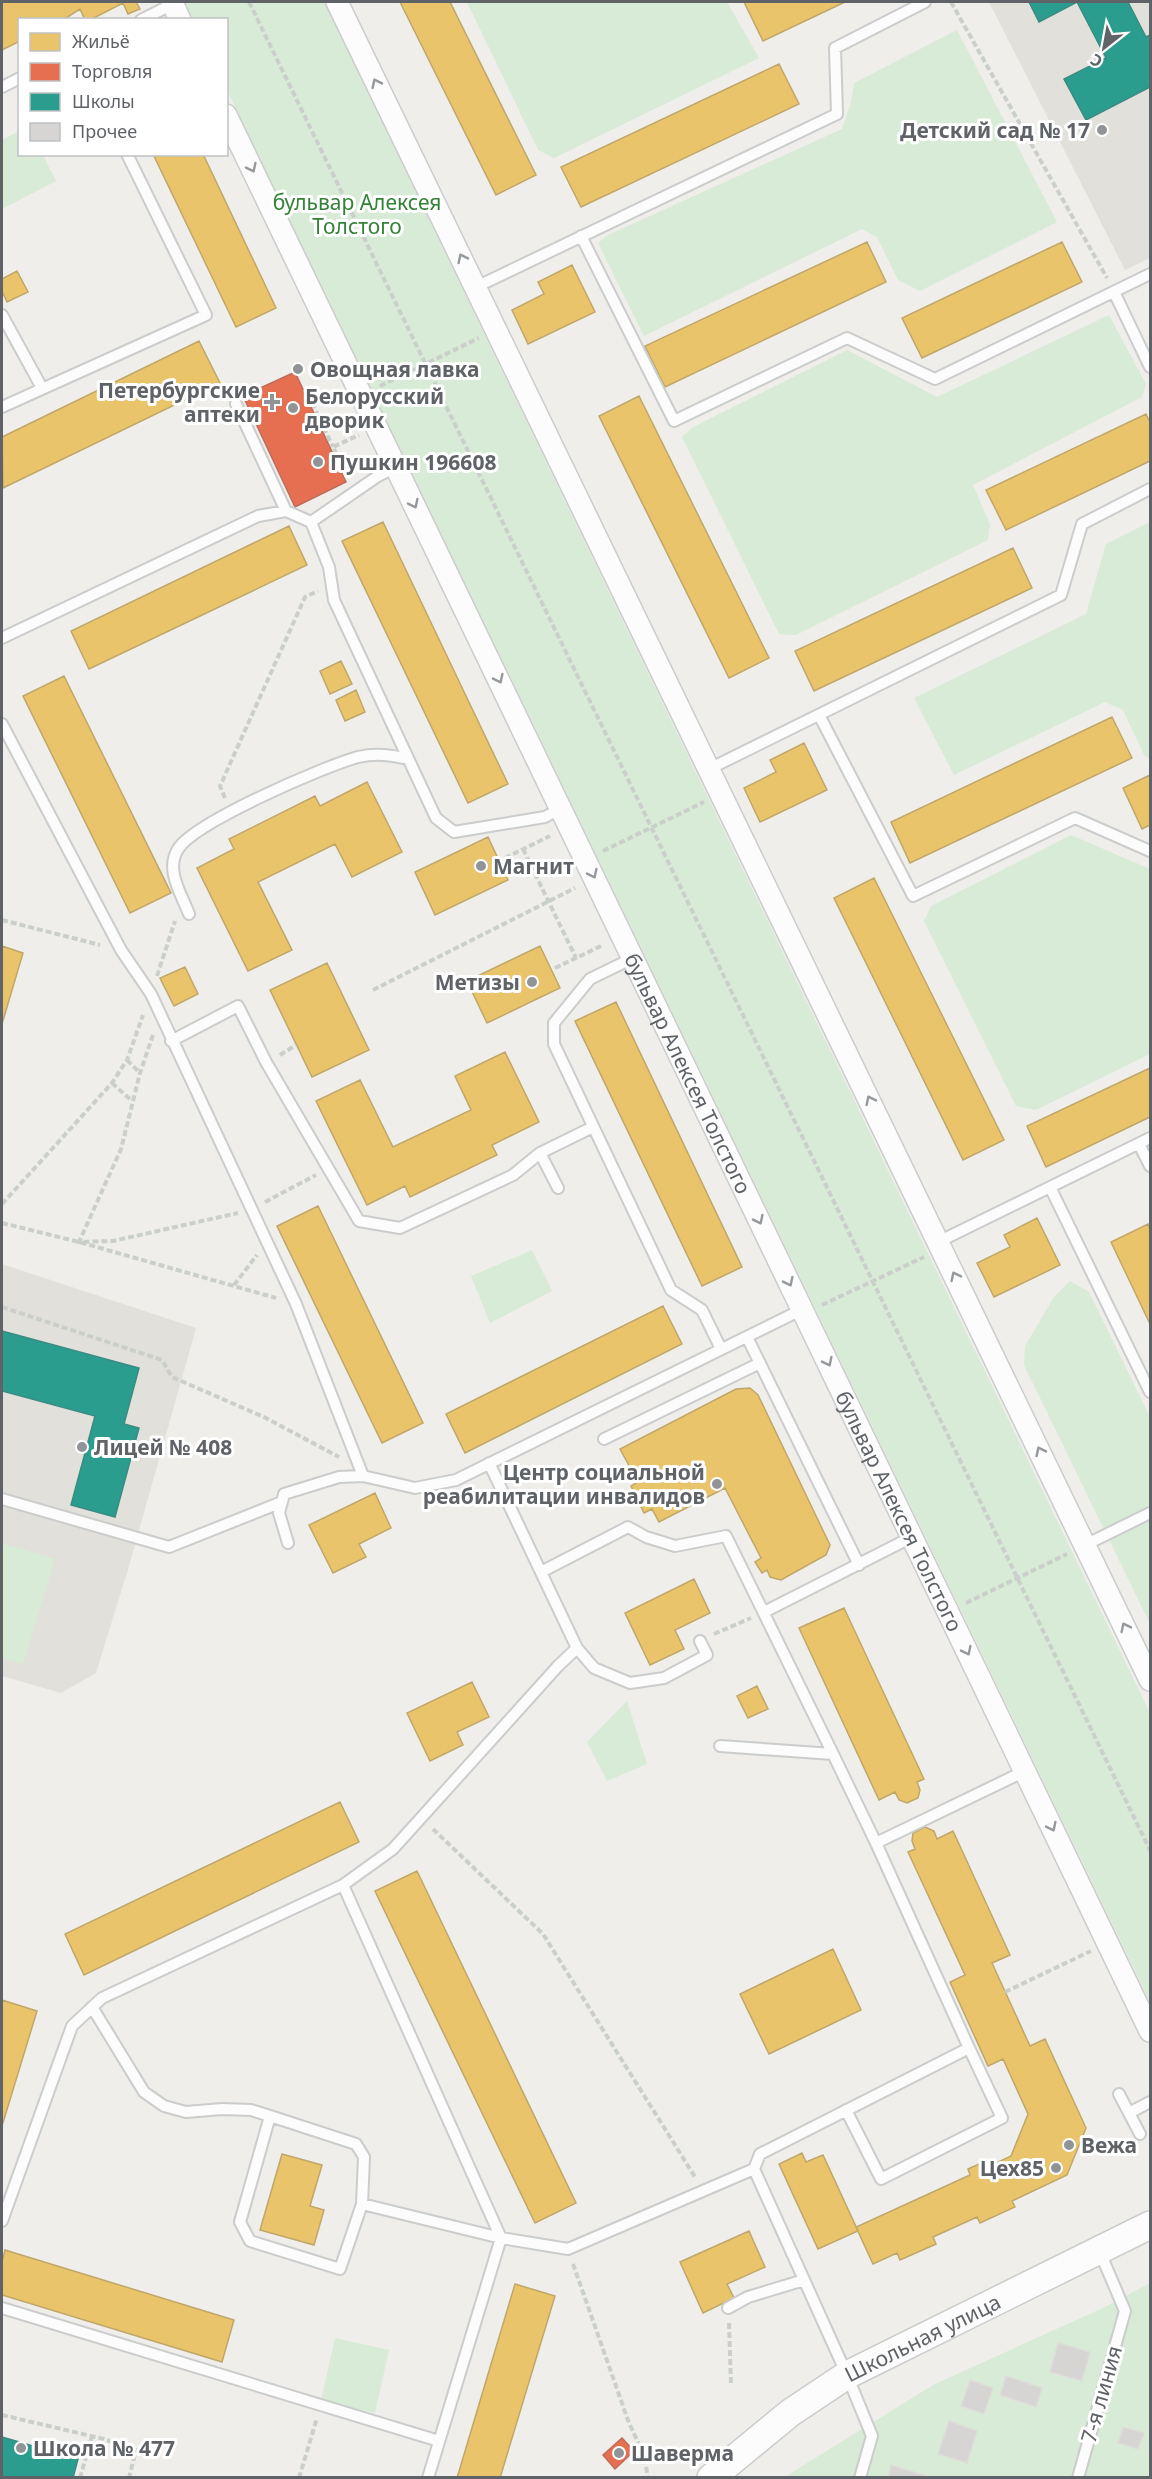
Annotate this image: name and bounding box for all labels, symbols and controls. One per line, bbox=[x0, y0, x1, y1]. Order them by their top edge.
legend bbox=[18, 18, 228, 156]
north arrow bbox=[1074, 18, 1134, 78]
text: Жильё bbox=[72, 29, 130, 53]
text: С bbox=[1086, 49, 1106, 73]
text: Торговля bbox=[72, 59, 152, 83]
one-way arrow bbox=[372, 79, 384, 90]
text: Школы bbox=[72, 89, 135, 113]
place label: Детский сад № 17 bbox=[900, 116, 1090, 144]
text: Прочее bbox=[72, 119, 137, 143]
marker: Детский сад № 17 bbox=[1095, 123, 1109, 137]
one-way arrow bbox=[245, 162, 256, 173]
park label: бульвар Алексея Толстого bbox=[273, 188, 441, 240]
one-way arrow bbox=[457, 254, 469, 265]
place label: Овощная лавка bbox=[310, 355, 480, 383]
marker: Овощная лавка bbox=[291, 362, 305, 376]
place label: Петербургские аптеки bbox=[98, 376, 260, 428]
place label: Белорусский дворик bbox=[305, 382, 444, 434]
marker: Петербургские аптеки bbox=[265, 395, 279, 409]
marker: Белорусский дворик bbox=[286, 401, 300, 415]
place label: Пушкин 196608 bbox=[330, 448, 496, 476]
marker: Пушкин 196608 bbox=[311, 455, 325, 469]
one-way arrow bbox=[407, 497, 419, 508]
one-way arrow bbox=[491, 673, 503, 684]
place label: Магнит bbox=[493, 852, 574, 880]
marker: Магнит bbox=[474, 859, 488, 873]
one-way arrow bbox=[585, 868, 597, 879]
street label: бульвар Алексея Толстого bbox=[618, 948, 758, 1198]
place label: Метизы bbox=[435, 968, 520, 996]
marker: Метизы bbox=[525, 975, 539, 989]
one-way arrow bbox=[865, 1096, 877, 1107]
one-way arrow bbox=[752, 1213, 764, 1224]
one-way arrow bbox=[950, 1271, 962, 1282]
one-way arrow bbox=[782, 1276, 794, 1287]
one-way arrow bbox=[821, 1356, 832, 1366]
street label: бульвар Алексея Толстого bbox=[829, 1386, 969, 1636]
place label: Лицей № 408 bbox=[94, 1433, 232, 1461]
marker: Лицей № 408 bbox=[75, 1440, 89, 1454]
one-way arrow bbox=[1035, 1447, 1047, 1458]
place label: Центр социальной реабилитации инвалидов bbox=[423, 1458, 705, 1510]
marker: Центр социальной реабилитации инвалидов bbox=[710, 1477, 724, 1491]
one-way arrow bbox=[1121, 1622, 1132, 1633]
one-way arrow bbox=[960, 1645, 972, 1656]
one-way arrow bbox=[1045, 1820, 1057, 1831]
place label: Вежа bbox=[1081, 2131, 1137, 2159]
marker: Вежа bbox=[1062, 2138, 1076, 2152]
place label: Цех85 bbox=[980, 2154, 1044, 2182]
marker: Цех85 bbox=[1049, 2161, 1063, 2175]
street label: Школьная улица bbox=[840, 2287, 1005, 2388]
street label: 7-я линия bbox=[1074, 2342, 1128, 2446]
place label: Школа № 477 bbox=[33, 2434, 175, 2462]
place label: Шаверма bbox=[631, 2439, 734, 2467]
marker: Школа № 477 bbox=[14, 2441, 28, 2455]
marker: Шаверма bbox=[612, 2446, 626, 2460]

